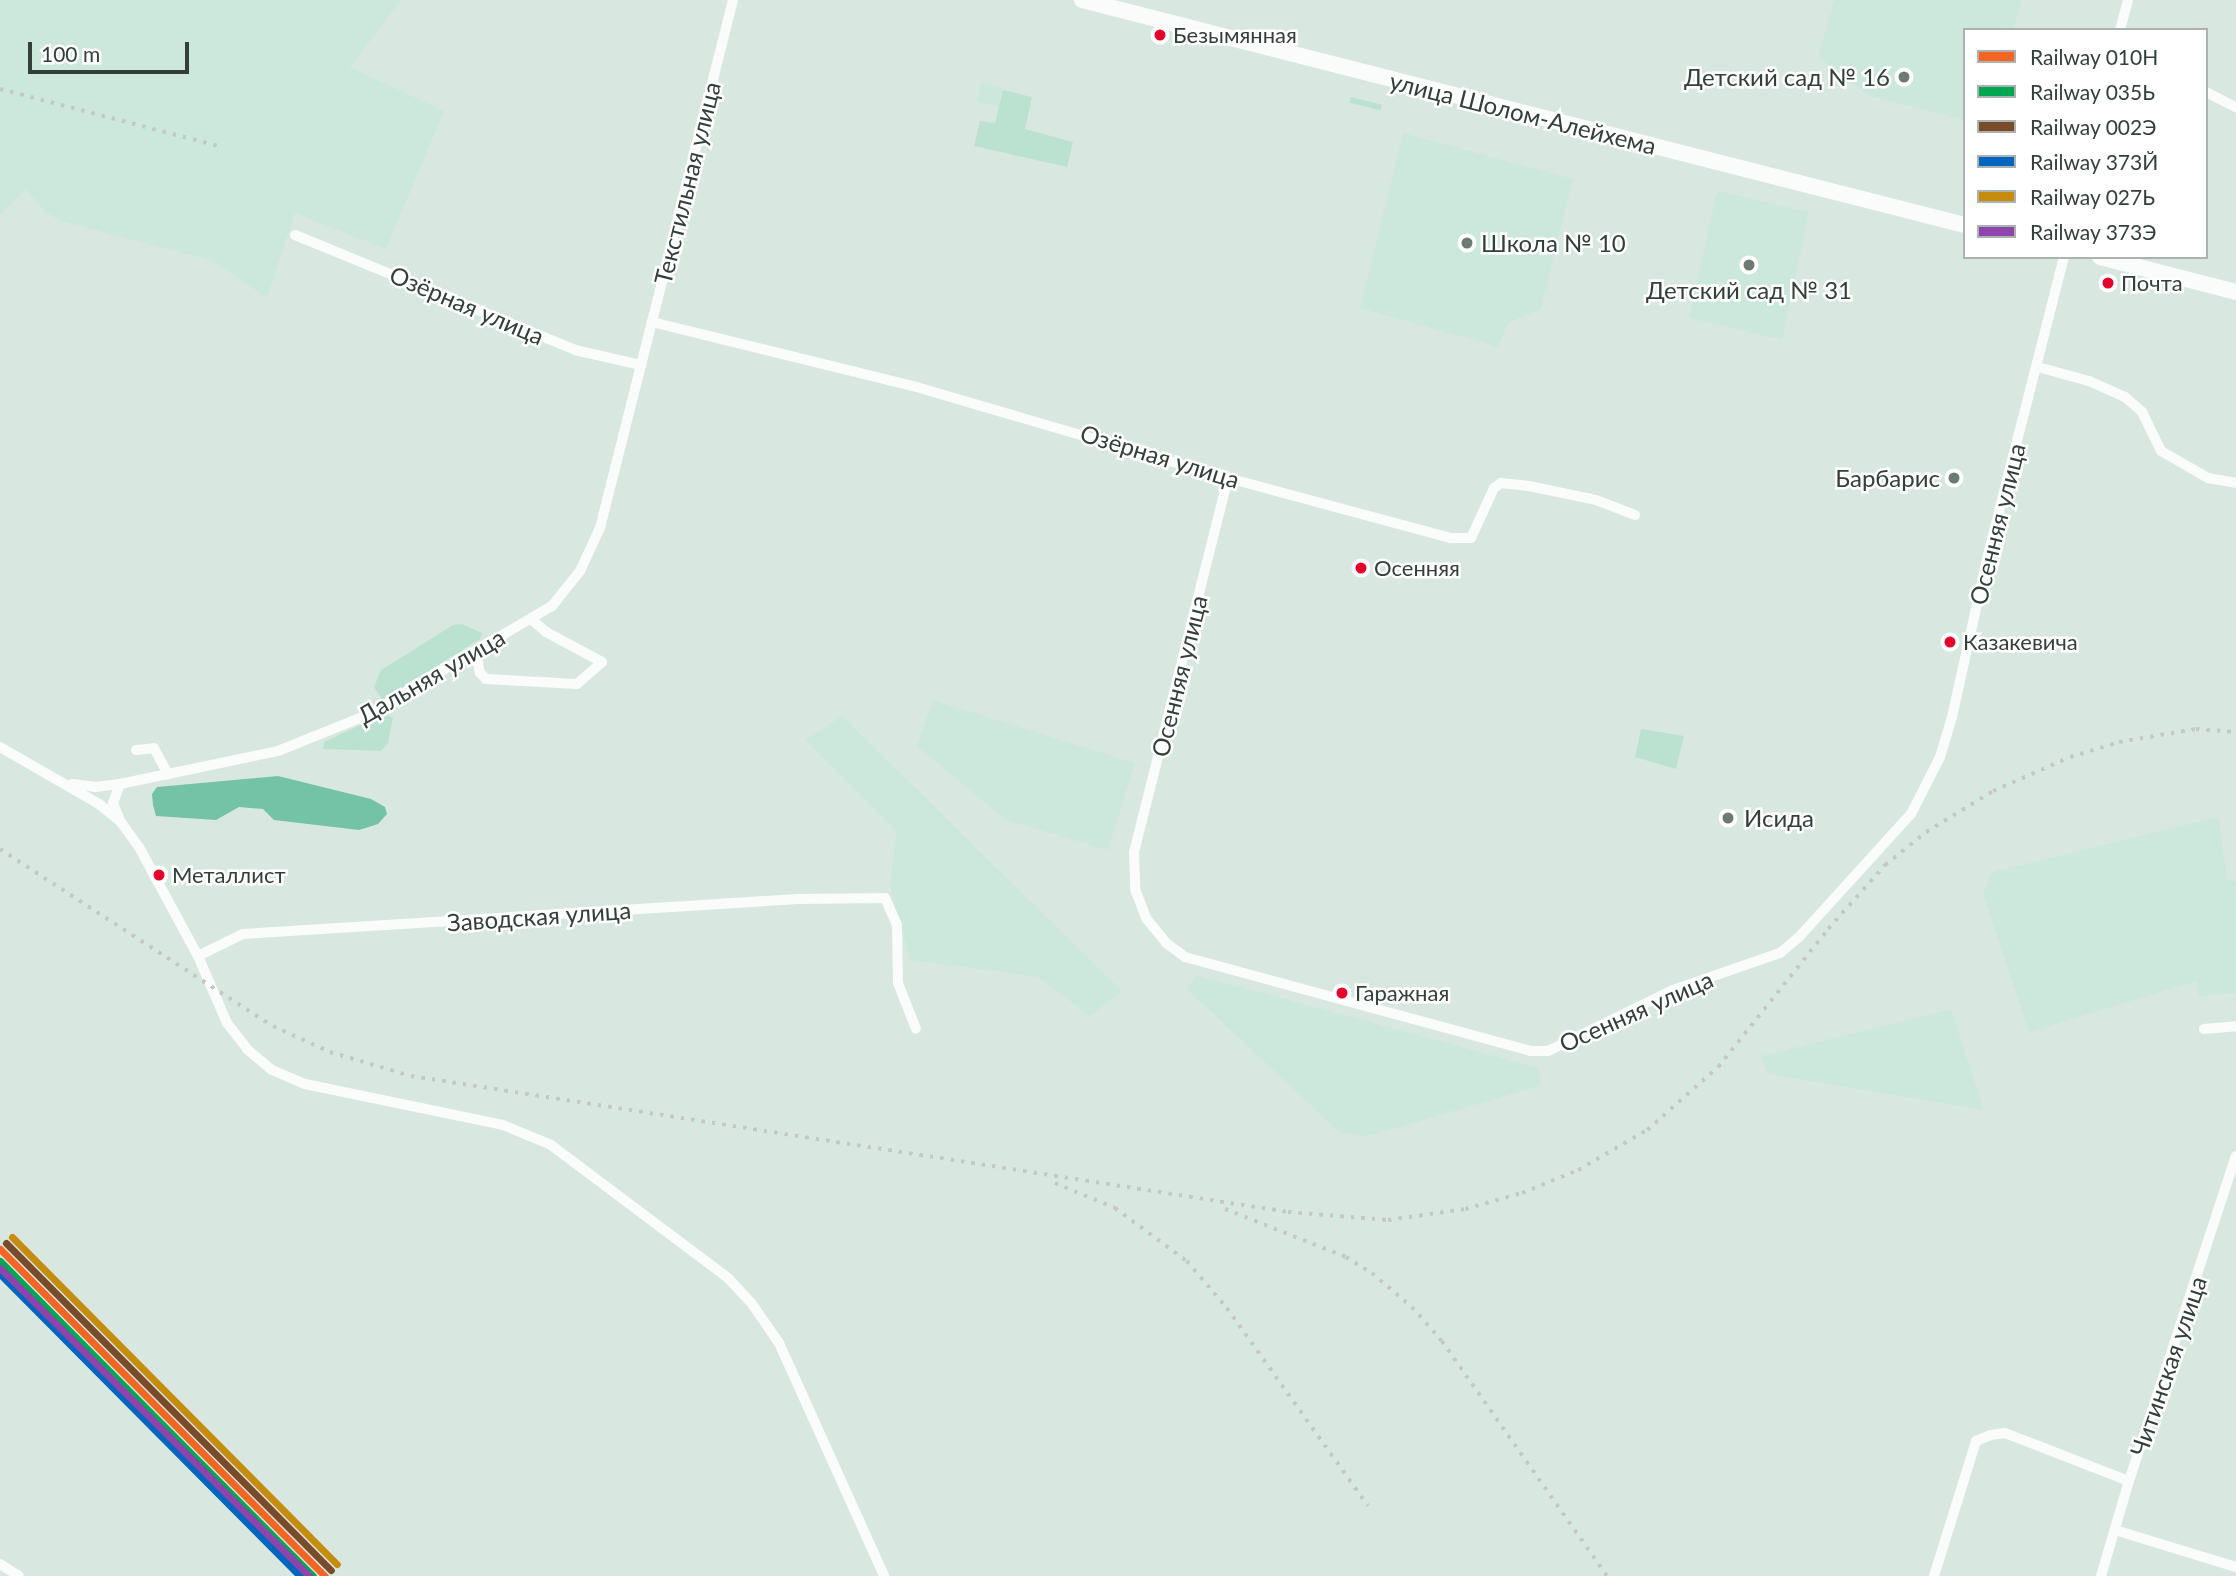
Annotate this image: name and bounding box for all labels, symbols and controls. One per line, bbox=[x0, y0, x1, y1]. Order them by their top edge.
place label: Безымянная bbox=[1173, 22, 1297, 48]
scale bar bbox=[32, 28, 192, 72]
marker: Безымянная bbox=[1153, 28, 1167, 42]
legend bbox=[1963, 28, 2208, 259]
text: 100 m bbox=[41, 41, 100, 66]
text: Railway 010Н bbox=[2030, 44, 2158, 69]
place label: Детский сад № 16 bbox=[1684, 63, 1890, 91]
street label: улица Шолом-Алейхема bbox=[1387, 66, 1659, 160]
marker: Детский сад № 16 bbox=[1896, 69, 1912, 85]
street label: Текстильная улица bbox=[648, 79, 726, 287]
text: Railway 035Ь bbox=[2030, 79, 2155, 104]
text: Railway 002Э bbox=[2030, 114, 2156, 139]
text: Railway 373Й bbox=[2030, 149, 2158, 174]
text: Railway 027Ь bbox=[2030, 184, 2155, 209]
text: Railway 373Э bbox=[2030, 219, 2156, 244]
place label: Школа № 10 bbox=[1481, 229, 1626, 257]
marker: Школа № 10 bbox=[1459, 235, 1475, 251]
marker: Детский сад № 31 bbox=[1741, 257, 1757, 273]
street label: Озёрная улица bbox=[386, 260, 548, 350]
place label: Почта bbox=[2121, 270, 2183, 296]
place label: Детский сад № 31 bbox=[1646, 276, 1852, 304]
marker: Почта bbox=[2101, 276, 2115, 290]
street label: Озёрная улица bbox=[1077, 418, 1243, 494]
street label: Осенняя улица bbox=[1963, 440, 2031, 608]
place label: Барбарис bbox=[1835, 464, 1940, 492]
marker: Барбарис bbox=[1946, 470, 1962, 486]
place label: Осенняя bbox=[1374, 555, 1460, 581]
marker: Осенняя bbox=[1354, 561, 1368, 575]
street label: Осенняя улица bbox=[1145, 592, 1213, 760]
street label: Дальняя улица bbox=[352, 622, 510, 730]
place label: Казакевича bbox=[1963, 629, 2078, 655]
marker: Казакевича bbox=[1943, 635, 1957, 649]
place label: Исида bbox=[1744, 804, 1814, 832]
marker: Исида bbox=[1718, 808, 1738, 828]
place label: Металлист bbox=[172, 862, 286, 888]
marker: Металлист bbox=[152, 868, 166, 882]
street label: Заводская улица bbox=[446, 895, 632, 937]
street label: Осенняя улица bbox=[1555, 964, 1717, 1058]
place label: Гаражная bbox=[1355, 980, 1449, 1006]
marker: Гаражная bbox=[1335, 986, 1349, 1000]
street label: Читинская улица bbox=[2124, 1272, 2212, 1460]

